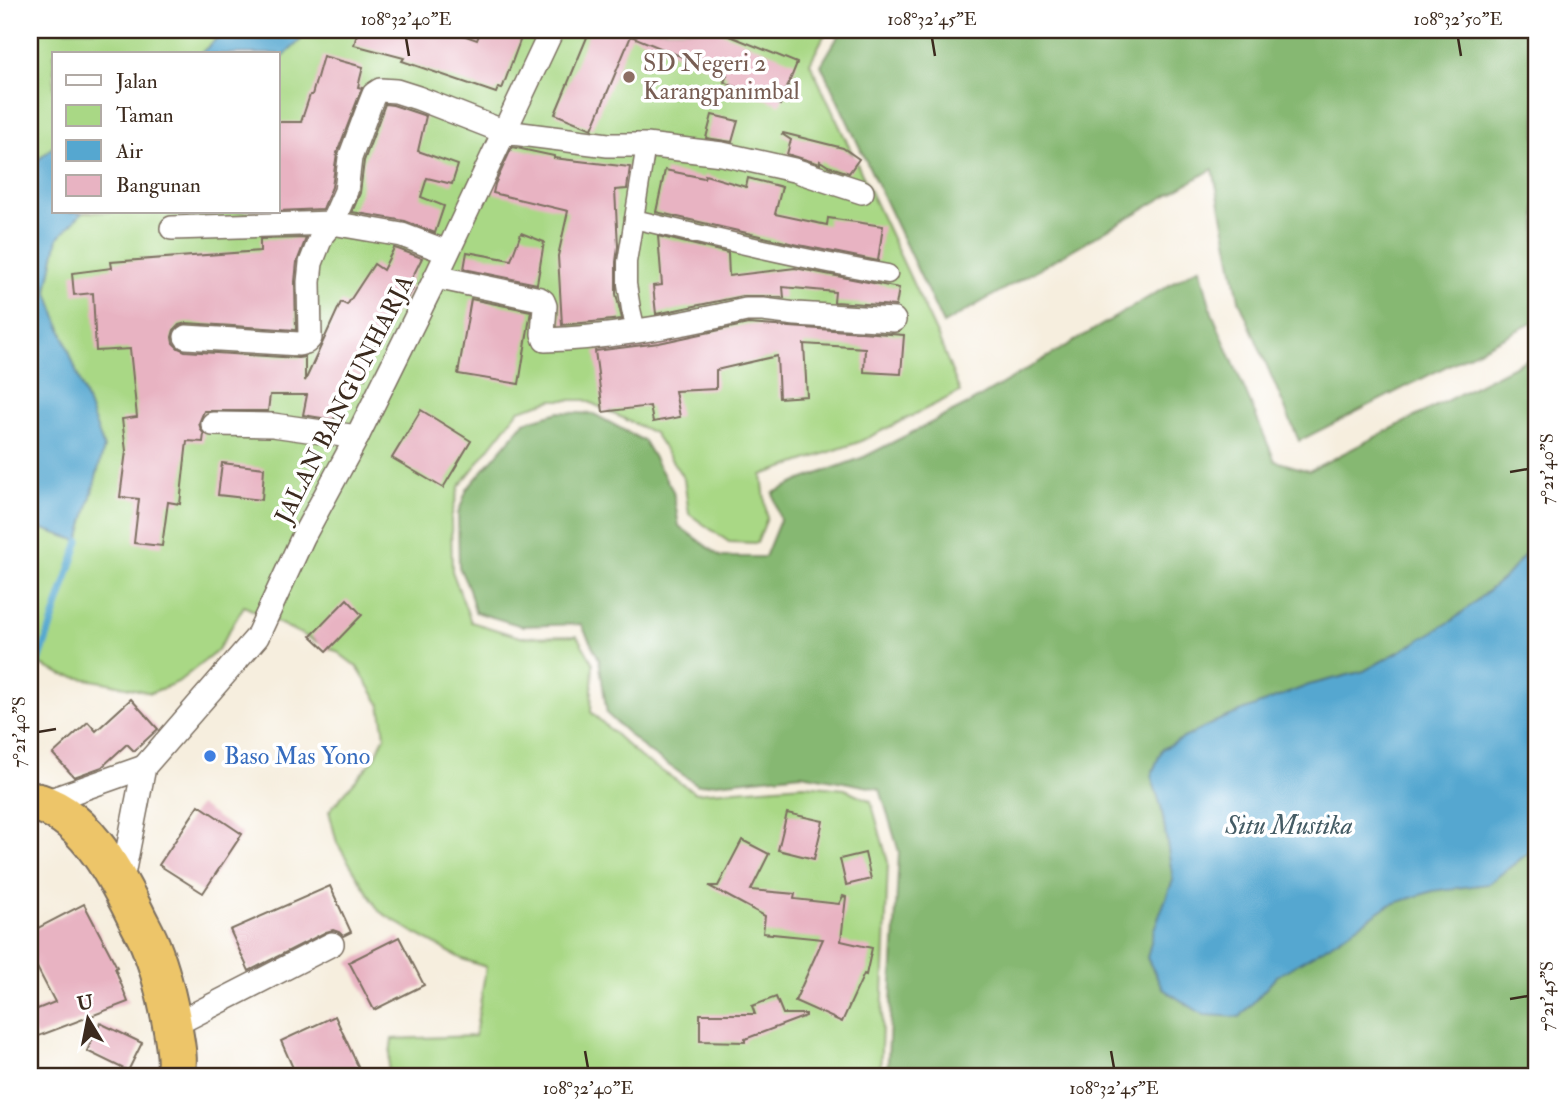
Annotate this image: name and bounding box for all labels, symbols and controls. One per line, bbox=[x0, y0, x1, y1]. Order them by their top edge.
text: 108°32'40"E bbox=[361, 8, 451, 31]
text: 108°32'45"E bbox=[887, 8, 977, 31]
text: 108°32'50"E bbox=[1414, 8, 1502, 31]
place label: SD Negeri 2 Karangpanimbal bbox=[643, 48, 800, 107]
legend bbox=[52, 52, 280, 214]
text: Jalan bbox=[115, 68, 158, 95]
marker: SD Negeri 2 Karangpanimbal bbox=[621, 69, 637, 85]
text: Taman bbox=[116, 102, 174, 129]
text: Air bbox=[115, 138, 143, 165]
text: Bangunan bbox=[116, 172, 201, 199]
street label: JALAN BANGUNHARJA bbox=[268, 270, 421, 530]
text: 7°21'40"S bbox=[1536, 433, 1559, 505]
text: 7°21'40"S bbox=[8, 696, 31, 768]
place label: Baso Mas Yono bbox=[224, 741, 370, 772]
marker: Baso Mas Yono bbox=[202, 748, 218, 764]
water label: Situ Mustika bbox=[1224, 810, 1353, 842]
text: 7°21'45"S bbox=[1536, 961, 1559, 1031]
north arrow bbox=[52, 984, 122, 1054]
text: U bbox=[75, 990, 95, 1016]
text: 108°32'40"E bbox=[543, 1077, 633, 1100]
text: 108°32'45"E bbox=[1069, 1077, 1159, 1100]

